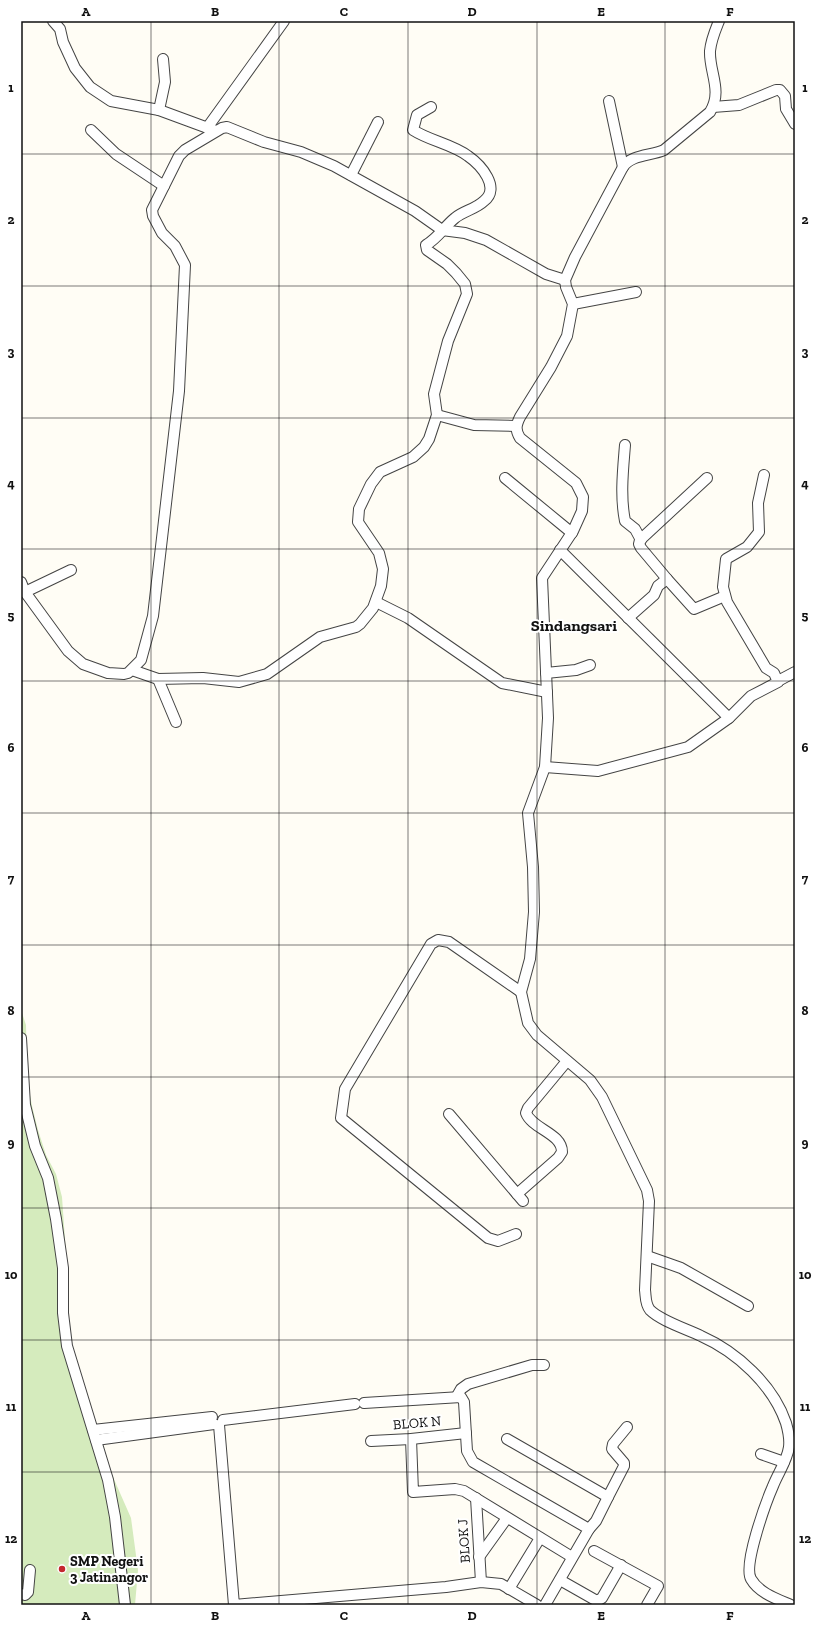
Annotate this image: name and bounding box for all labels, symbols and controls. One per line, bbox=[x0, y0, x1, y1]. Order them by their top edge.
text: A bbox=[82, 4, 91, 19]
text: B bbox=[211, 4, 219, 19]
text: C bbox=[340, 4, 348, 19]
text: D bbox=[467, 4, 477, 19]
text: E bbox=[597, 4, 605, 19]
text: F bbox=[726, 4, 734, 19]
text: 1 bbox=[8, 80, 14, 95]
text: 1 bbox=[802, 80, 808, 95]
text: 2 bbox=[8, 212, 15, 227]
text: 2 bbox=[802, 212, 809, 227]
text: 3 bbox=[8, 344, 15, 359]
text: 3 bbox=[802, 344, 809, 359]
text: 4 bbox=[7, 476, 15, 491]
text: 4 bbox=[801, 476, 809, 491]
text: 5 bbox=[8, 608, 15, 623]
text: 5 bbox=[802, 608, 809, 623]
district label: Sindangsari bbox=[531, 616, 617, 635]
text: 6 bbox=[8, 740, 15, 755]
text: 6 bbox=[802, 740, 809, 755]
text: 7 bbox=[8, 871, 15, 886]
text: 7 bbox=[802, 871, 809, 886]
text: 8 bbox=[7, 1003, 15, 1018]
text: 8 bbox=[801, 1003, 809, 1018]
text: 9 bbox=[8, 1135, 15, 1150]
text: 9 bbox=[802, 1135, 809, 1150]
text: 10 bbox=[5, 1267, 18, 1282]
text: 10 bbox=[799, 1267, 812, 1282]
text: 11 bbox=[6, 1399, 17, 1414]
text: 11 bbox=[800, 1399, 811, 1414]
street label: BLOK N bbox=[392, 1412, 442, 1434]
street label: BLOK J bbox=[454, 1518, 474, 1564]
text: 12 bbox=[5, 1531, 17, 1546]
text: 12 bbox=[799, 1531, 811, 1546]
place label: SMP Negeri 3 Jatinangor bbox=[70, 1553, 148, 1586]
marker: SMP Negeri 3 Jatinangor bbox=[57, 1564, 67, 1574]
text: A bbox=[82, 1608, 91, 1623]
text: B bbox=[211, 1608, 219, 1623]
text: C bbox=[340, 1608, 348, 1623]
text: D bbox=[467, 1608, 477, 1623]
text: E bbox=[597, 1608, 605, 1623]
text: F bbox=[726, 1608, 734, 1623]

